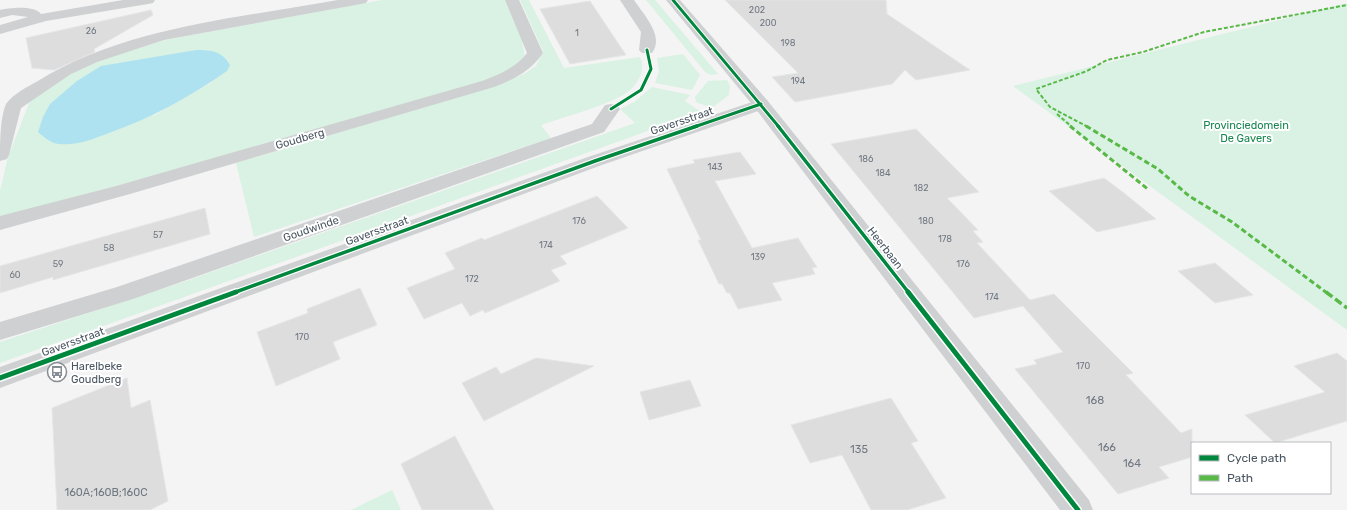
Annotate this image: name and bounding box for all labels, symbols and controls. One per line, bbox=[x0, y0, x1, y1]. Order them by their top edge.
house number: 202 bbox=[749, 5, 765, 15]
house number: 200 bbox=[760, 18, 777, 28]
house number: 26 bbox=[86, 26, 97, 36]
house number: 1 bbox=[575, 28, 579, 38]
house number: 198 bbox=[781, 38, 796, 48]
house number: 194 bbox=[791, 76, 806, 86]
street label: Gaversstraat bbox=[649, 104, 716, 138]
park label: Provinciedomein De Gavers bbox=[1203, 119, 1289, 145]
street label: Goudberg bbox=[274, 126, 326, 152]
house number: 186 bbox=[858, 154, 874, 164]
house number: 143 bbox=[708, 162, 722, 172]
house number: 184 bbox=[875, 168, 891, 178]
house number: 182 bbox=[914, 183, 928, 193]
street label: Goudwinde bbox=[282, 213, 340, 245]
street label: Gaversstraat bbox=[344, 213, 411, 248]
house number: 176 bbox=[572, 216, 586, 226]
house number: 180 bbox=[918, 216, 934, 226]
street label: Heerbaan bbox=[865, 224, 905, 272]
house number: 57 bbox=[153, 230, 163, 240]
house number: 178 bbox=[938, 234, 952, 244]
house number: 174 bbox=[539, 240, 553, 250]
house number: 58 bbox=[103, 243, 115, 253]
house number: 139 bbox=[751, 252, 765, 262]
house number: 59 bbox=[53, 259, 63, 269]
house number: 176 bbox=[956, 259, 970, 269]
house number: 60 bbox=[9, 270, 21, 280]
house number: 172 bbox=[465, 274, 479, 284]
house number: 174 bbox=[985, 292, 999, 302]
street label: Gaversstraat bbox=[40, 324, 107, 359]
house number: 170 bbox=[295, 332, 309, 342]
place label: Harelbeke Goudberg bbox=[71, 360, 122, 386]
bus stop icon: Harelbeke Goudberg bbox=[46, 361, 68, 383]
house number: 170 bbox=[1076, 361, 1090, 371]
house number: 168 bbox=[1086, 394, 1104, 407]
house number: 166 bbox=[1098, 441, 1116, 454]
legend bbox=[1191, 442, 1331, 494]
house number: 135 bbox=[850, 443, 868, 456]
text: Cycle path bbox=[1227, 451, 1286, 465]
house number: 164 bbox=[1123, 457, 1141, 470]
text: Path bbox=[1227, 471, 1253, 485]
house number: 160A;160B;160C bbox=[65, 486, 147, 499]

